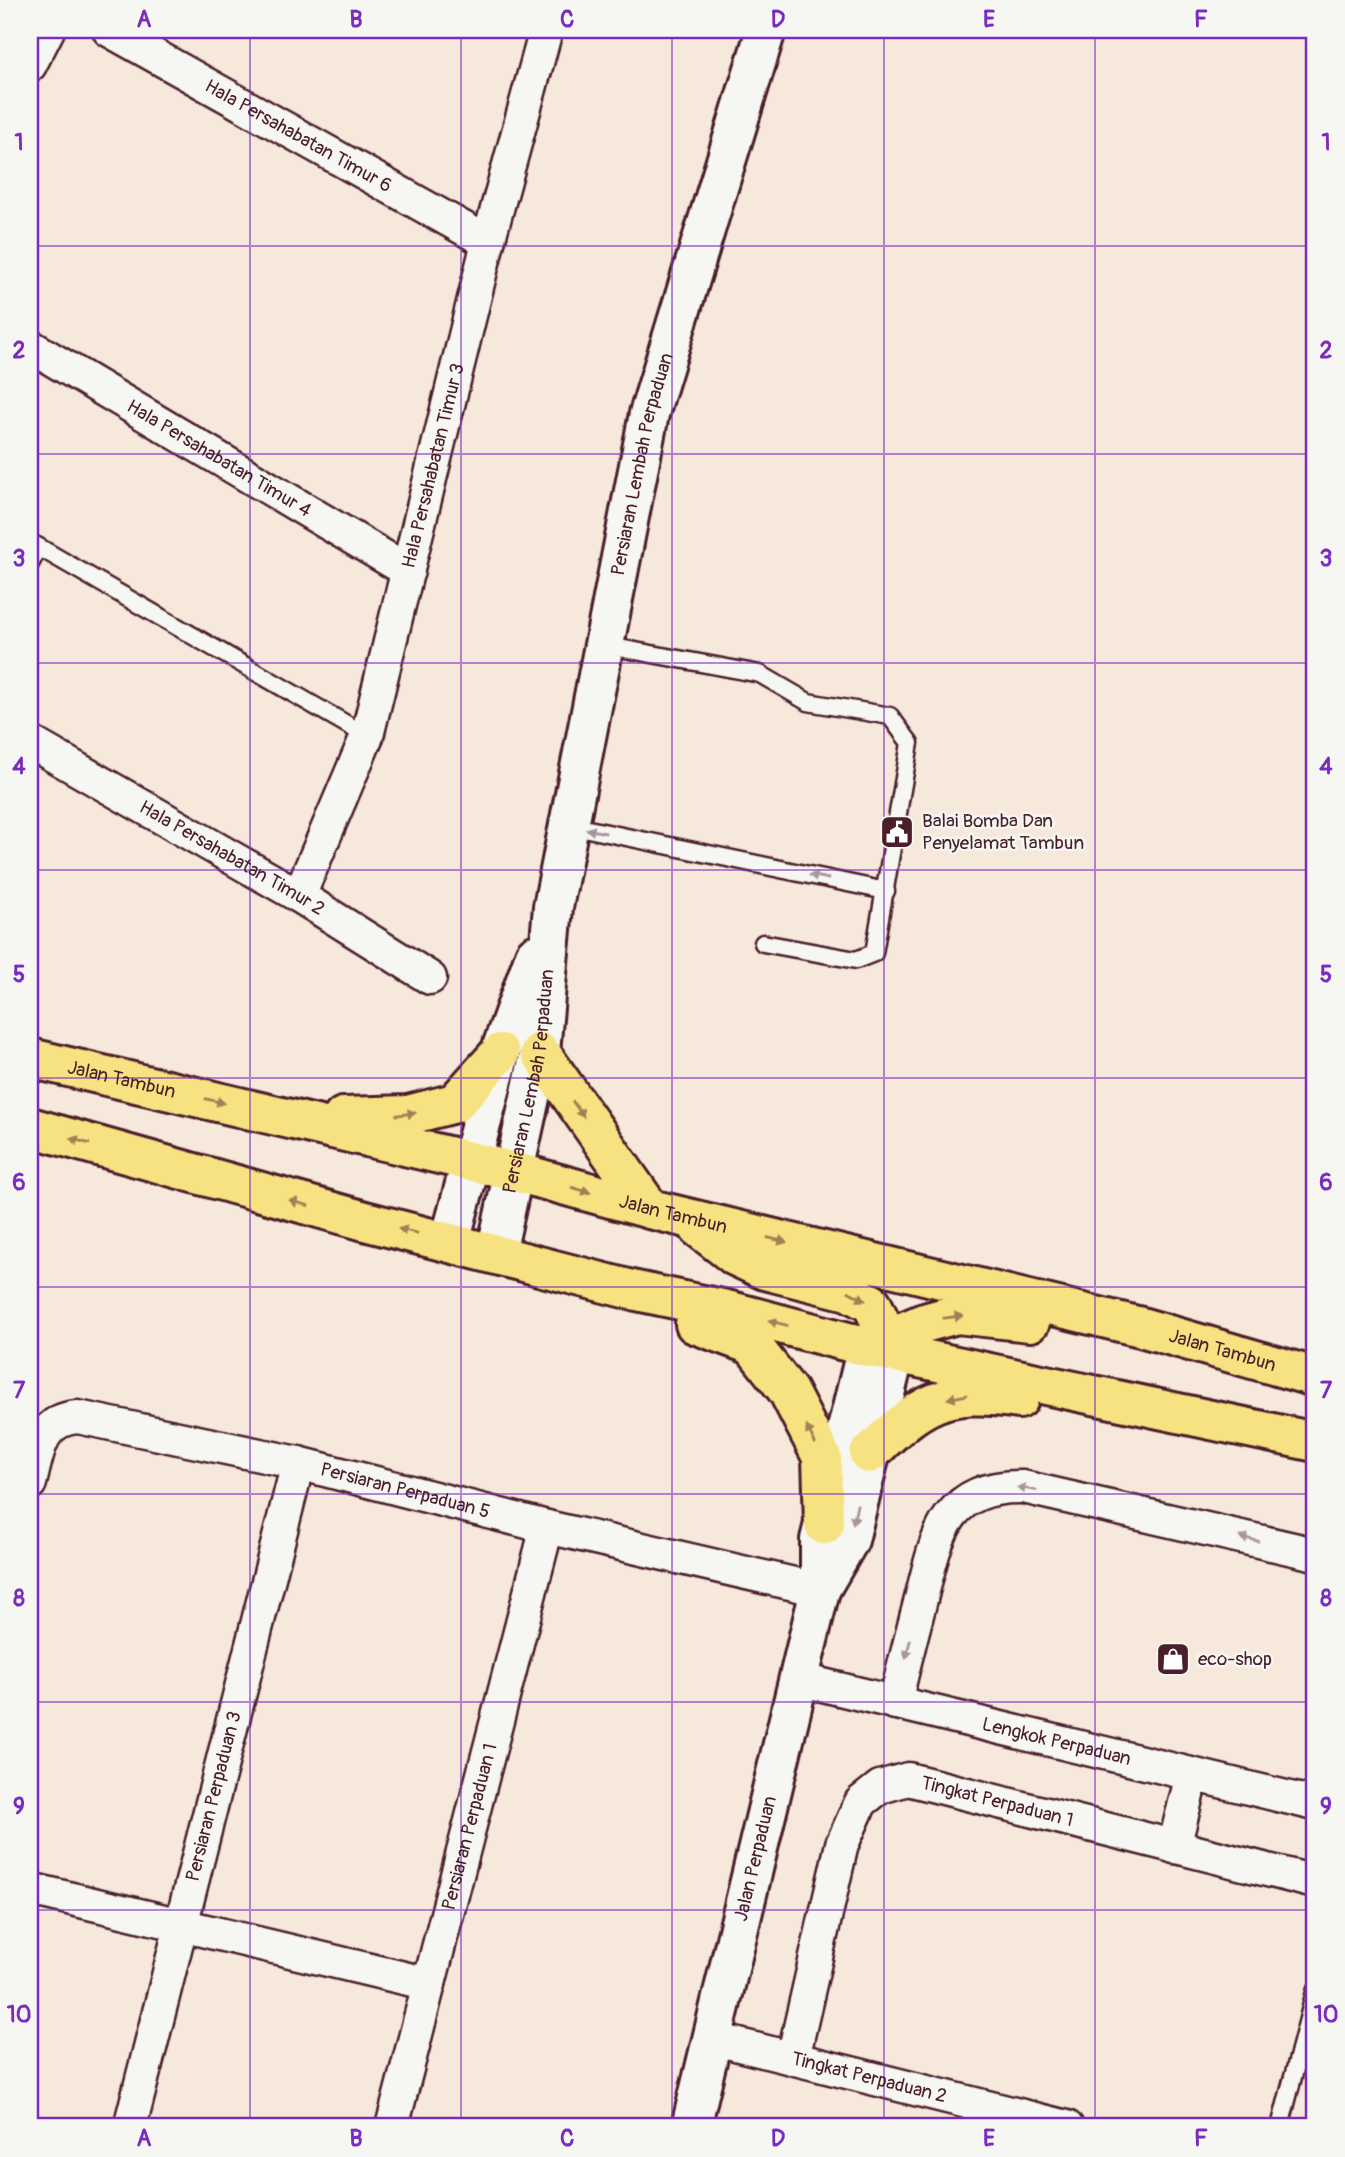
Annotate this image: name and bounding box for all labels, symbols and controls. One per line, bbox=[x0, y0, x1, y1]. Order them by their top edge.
text: A bbox=[137, 5, 152, 34]
text: B bbox=[349, 5, 363, 34]
text: C bbox=[560, 5, 574, 34]
text: D bbox=[771, 5, 785, 34]
text: E bbox=[983, 5, 995, 34]
text: F bbox=[1194, 5, 1208, 34]
street label: Hala Persahabatan Timur 6 bbox=[201, 74, 396, 198]
text: 1 bbox=[15, 128, 24, 157]
text: 1 bbox=[1322, 128, 1331, 157]
text: 2 bbox=[13, 336, 26, 365]
text: 2 bbox=[1320, 336, 1333, 365]
street label: Persiaran Lembah Perpaduan bbox=[606, 350, 679, 578]
street label: Hala Persahabatan Timur 3 bbox=[397, 361, 470, 571]
street label: Hala Persahabatan Timur 4 bbox=[122, 394, 316, 523]
text: 3 bbox=[13, 544, 25, 573]
text: 3 bbox=[1320, 544, 1332, 573]
text: 4 bbox=[12, 752, 26, 781]
text: 4 bbox=[1319, 752, 1333, 781]
street label: Hala Persahabatan Timur 2 bbox=[135, 795, 329, 921]
place label: Balai Bomba Dan Penyelamat Tambun bbox=[922, 809, 1084, 855]
public building icon: Balai Bomba Dan Penyelamat Tambun bbox=[878, 813, 916, 851]
one-way arrow bbox=[585, 825, 607, 836]
one-way arrow bbox=[808, 871, 830, 882]
text: 5 bbox=[13, 960, 25, 989]
text: 5 bbox=[1320, 960, 1332, 989]
street label: Persiaran Lembah Perpaduan bbox=[497, 968, 559, 1196]
street label: Jalan Tambun bbox=[65, 1055, 178, 1104]
one-way arrow bbox=[205, 1096, 227, 1107]
one-way arrow bbox=[571, 1100, 585, 1118]
one-way arrow bbox=[395, 1109, 417, 1120]
one-way arrow bbox=[69, 1135, 91, 1146]
text: 6 bbox=[12, 1168, 26, 1197]
text: 6 bbox=[1319, 1168, 1333, 1197]
one-way arrow bbox=[571, 1185, 593, 1196]
street label: Jalan Tambun bbox=[617, 1189, 730, 1239]
one-way arrow bbox=[288, 1197, 309, 1207]
one-way arrow bbox=[397, 1225, 419, 1236]
one-way arrow bbox=[766, 1235, 788, 1246]
one-way arrow bbox=[847, 1290, 867, 1302]
one-way arrow bbox=[942, 1311, 964, 1322]
one-way arrow bbox=[767, 1317, 789, 1328]
street label: Jalan Tambun bbox=[1166, 1324, 1279, 1377]
text: 7 bbox=[13, 1376, 26, 1405]
text: 7 bbox=[1320, 1376, 1333, 1405]
one-way arrow bbox=[946, 1392, 968, 1403]
one-way arrow bbox=[805, 1425, 816, 1445]
street label: Persiaran Perpaduan 5 bbox=[318, 1457, 492, 1524]
one-way arrow bbox=[1016, 1483, 1038, 1494]
one-way arrow bbox=[849, 1503, 860, 1525]
one-way arrow bbox=[1238, 1533, 1260, 1544]
text: 8 bbox=[13, 1584, 25, 1613]
text: 8 bbox=[1320, 1584, 1332, 1613]
one-way arrow bbox=[902, 1639, 913, 1661]
shop icon: eco-shop bbox=[1154, 1640, 1192, 1678]
place label: eco-shop bbox=[1198, 1647, 1272, 1671]
street label: Persiaran Perpaduan 3 bbox=[181, 1709, 247, 1884]
street label: Lengkok Perpaduan bbox=[980, 1712, 1134, 1771]
street label: Persiaran Perpaduan 1 bbox=[436, 1741, 503, 1913]
street label: Tingkat Perpaduan 1 bbox=[919, 1771, 1076, 1832]
text: 9 bbox=[13, 1792, 25, 1821]
text: 9 bbox=[1320, 1792, 1332, 1821]
street label: Jalan Perpaduan bbox=[729, 1794, 782, 1924]
text: 10 bbox=[7, 2000, 31, 2029]
text: 10 bbox=[1314, 2000, 1338, 2029]
street label: Tingkat Perpaduan 2 bbox=[789, 2047, 949, 2108]
text: A bbox=[137, 2124, 152, 2153]
text: B bbox=[349, 2124, 363, 2153]
text: C bbox=[560, 2124, 574, 2153]
text: D bbox=[771, 2124, 785, 2153]
text: E bbox=[983, 2124, 995, 2153]
text: F bbox=[1194, 2124, 1208, 2153]

